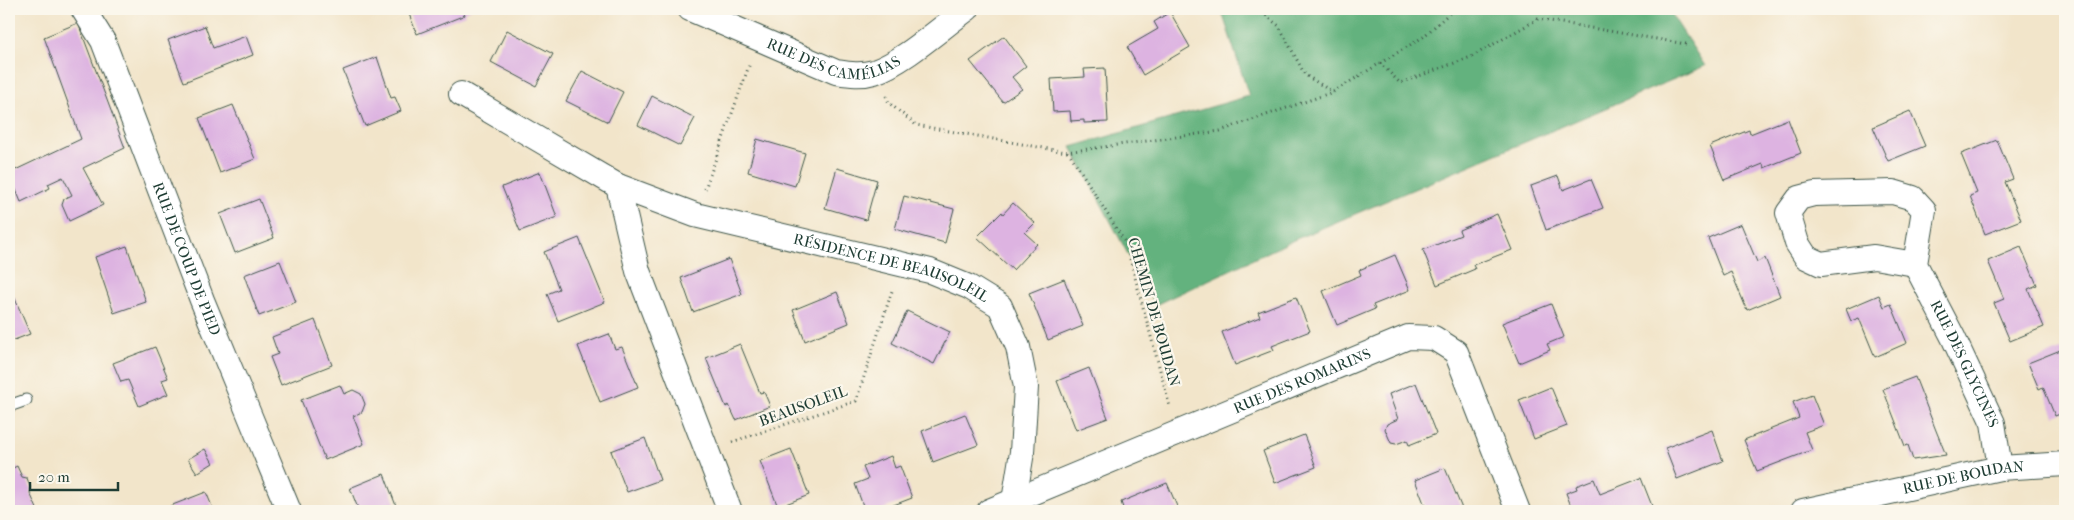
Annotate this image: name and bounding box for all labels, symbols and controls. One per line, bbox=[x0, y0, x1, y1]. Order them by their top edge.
street label: RUE DES CAMÉLIAS bbox=[764, 34, 904, 84]
street label: RUE DE COUP DE PIED bbox=[149, 180, 225, 338]
street label: RÉSIDENCE DE BEAUSOLEIL bbox=[792, 230, 992, 306]
street label: CHEMIN DE BOUDAN bbox=[1124, 235, 1184, 389]
street label: RUE DES GLYCINES bbox=[1926, 297, 2003, 430]
street label: RUE DES ROMARINS bbox=[1231, 344, 1374, 418]
street label: BEAUSOLEIL bbox=[757, 382, 849, 430]
street label: RUE DE BOUDAN bbox=[1901, 458, 2025, 498]
scale bar bbox=[30, 460, 118, 492]
text: 20 m bbox=[38, 468, 70, 486]

